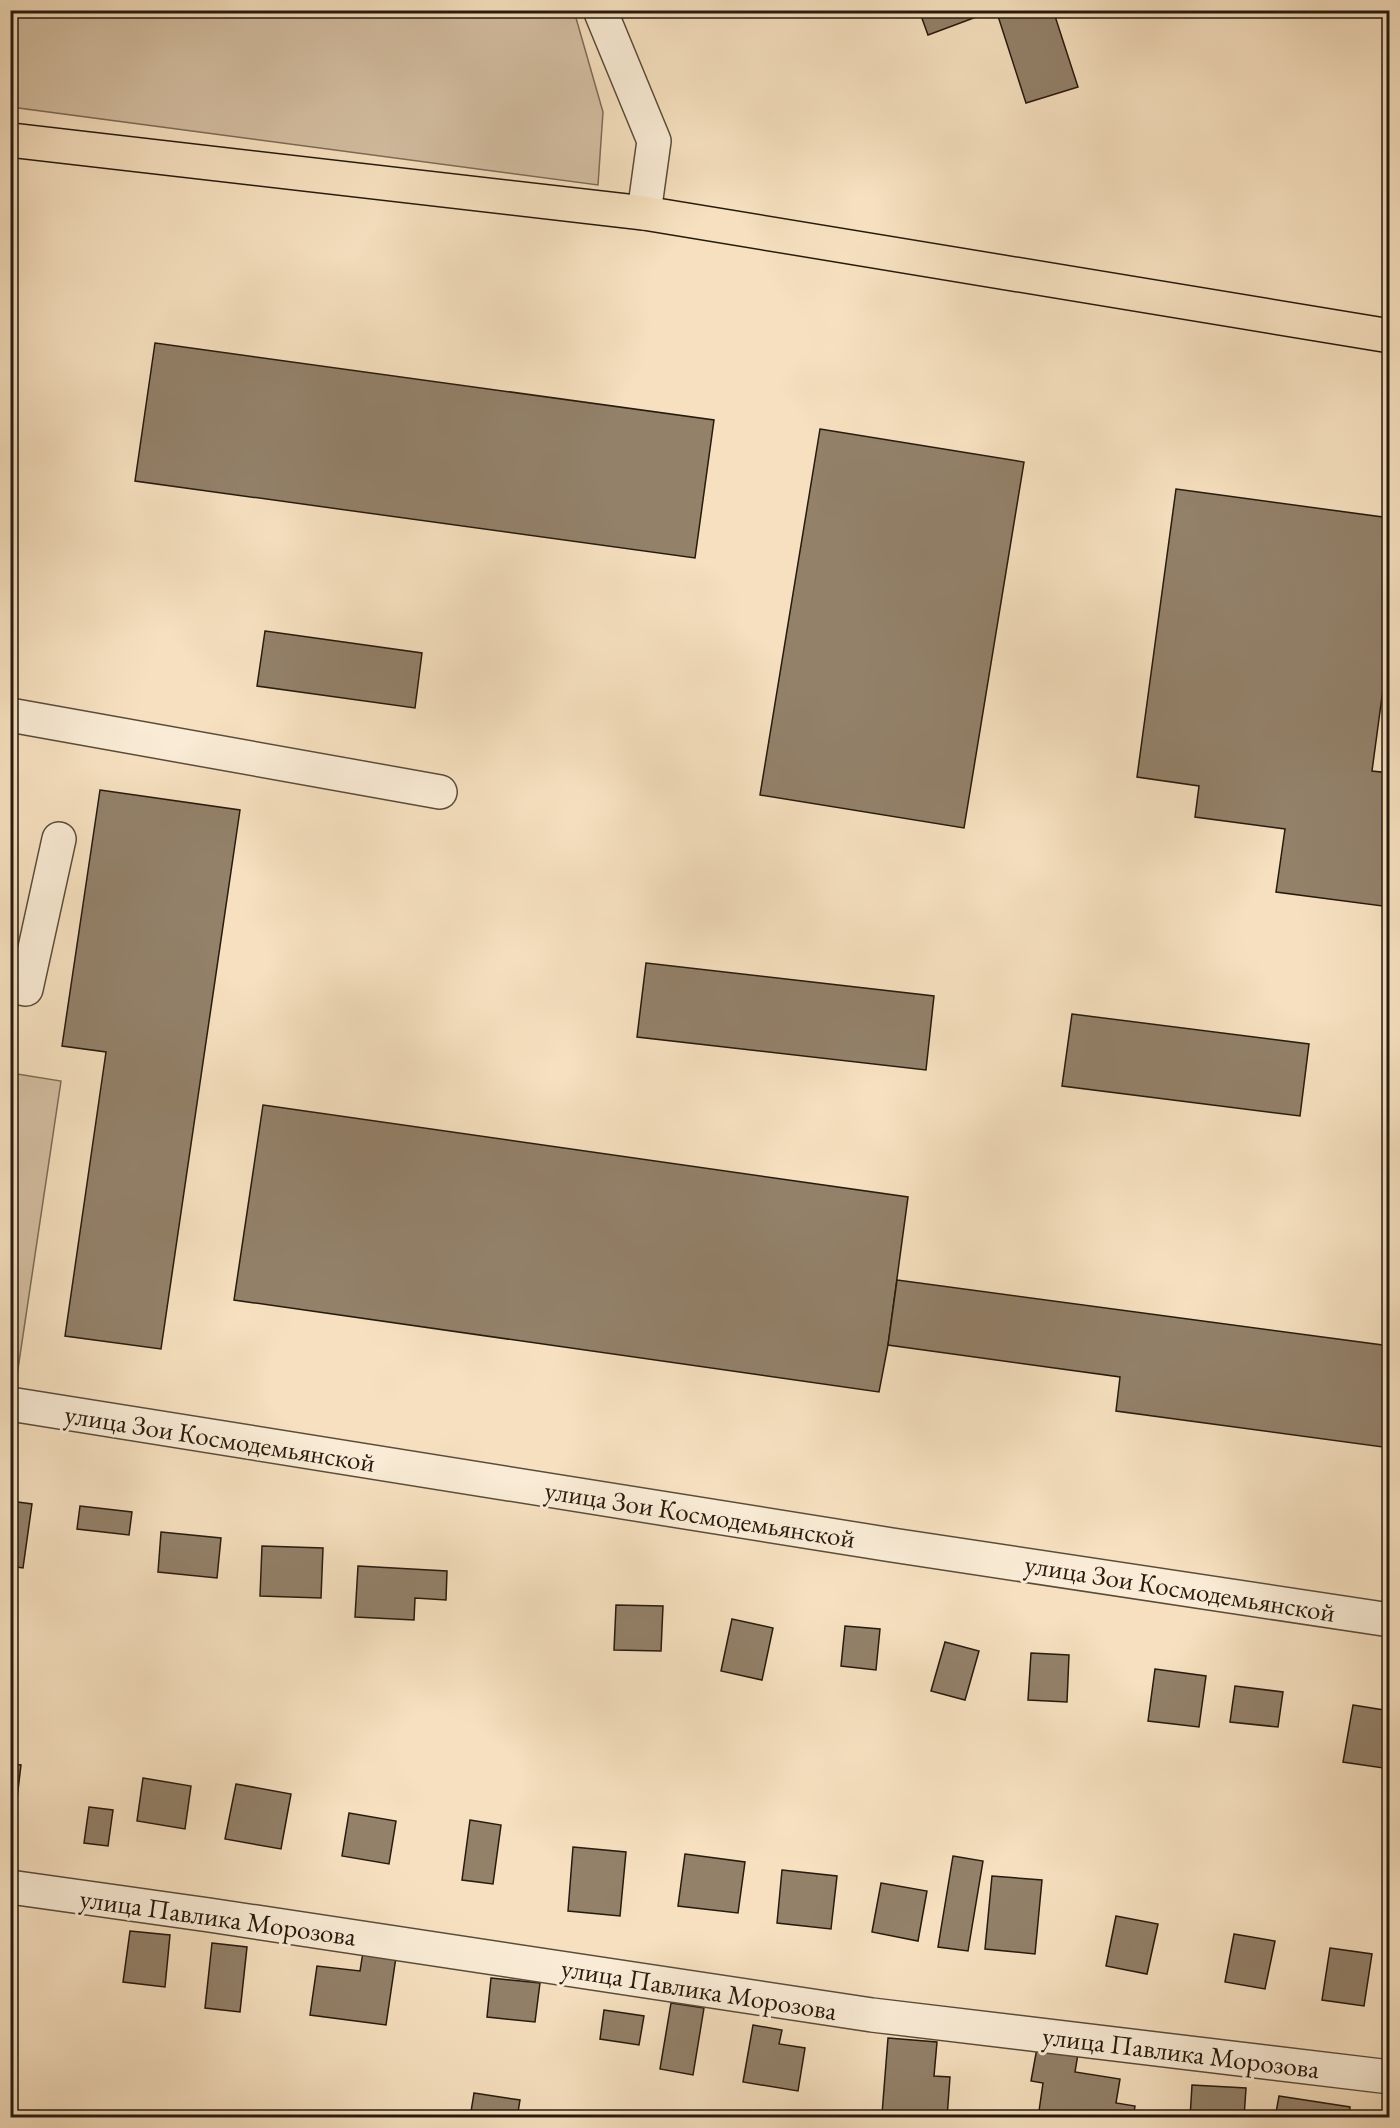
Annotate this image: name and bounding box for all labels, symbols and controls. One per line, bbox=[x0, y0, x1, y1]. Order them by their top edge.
street label: улица Зои Космодемьянской bbox=[62, 1396, 378, 1480]
street label: улица Зои Космодемьянской bbox=[542, 1472, 858, 1556]
street label: улица Зои Космодемьянской bbox=[1022, 1546, 1338, 1630]
street label: улица Павлика Морозова bbox=[78, 1880, 359, 1954]
street label: улица Павлика Морозова bbox=[559, 1950, 840, 2028]
street label: улица Павлика Морозова bbox=[1041, 2018, 1322, 2086]

